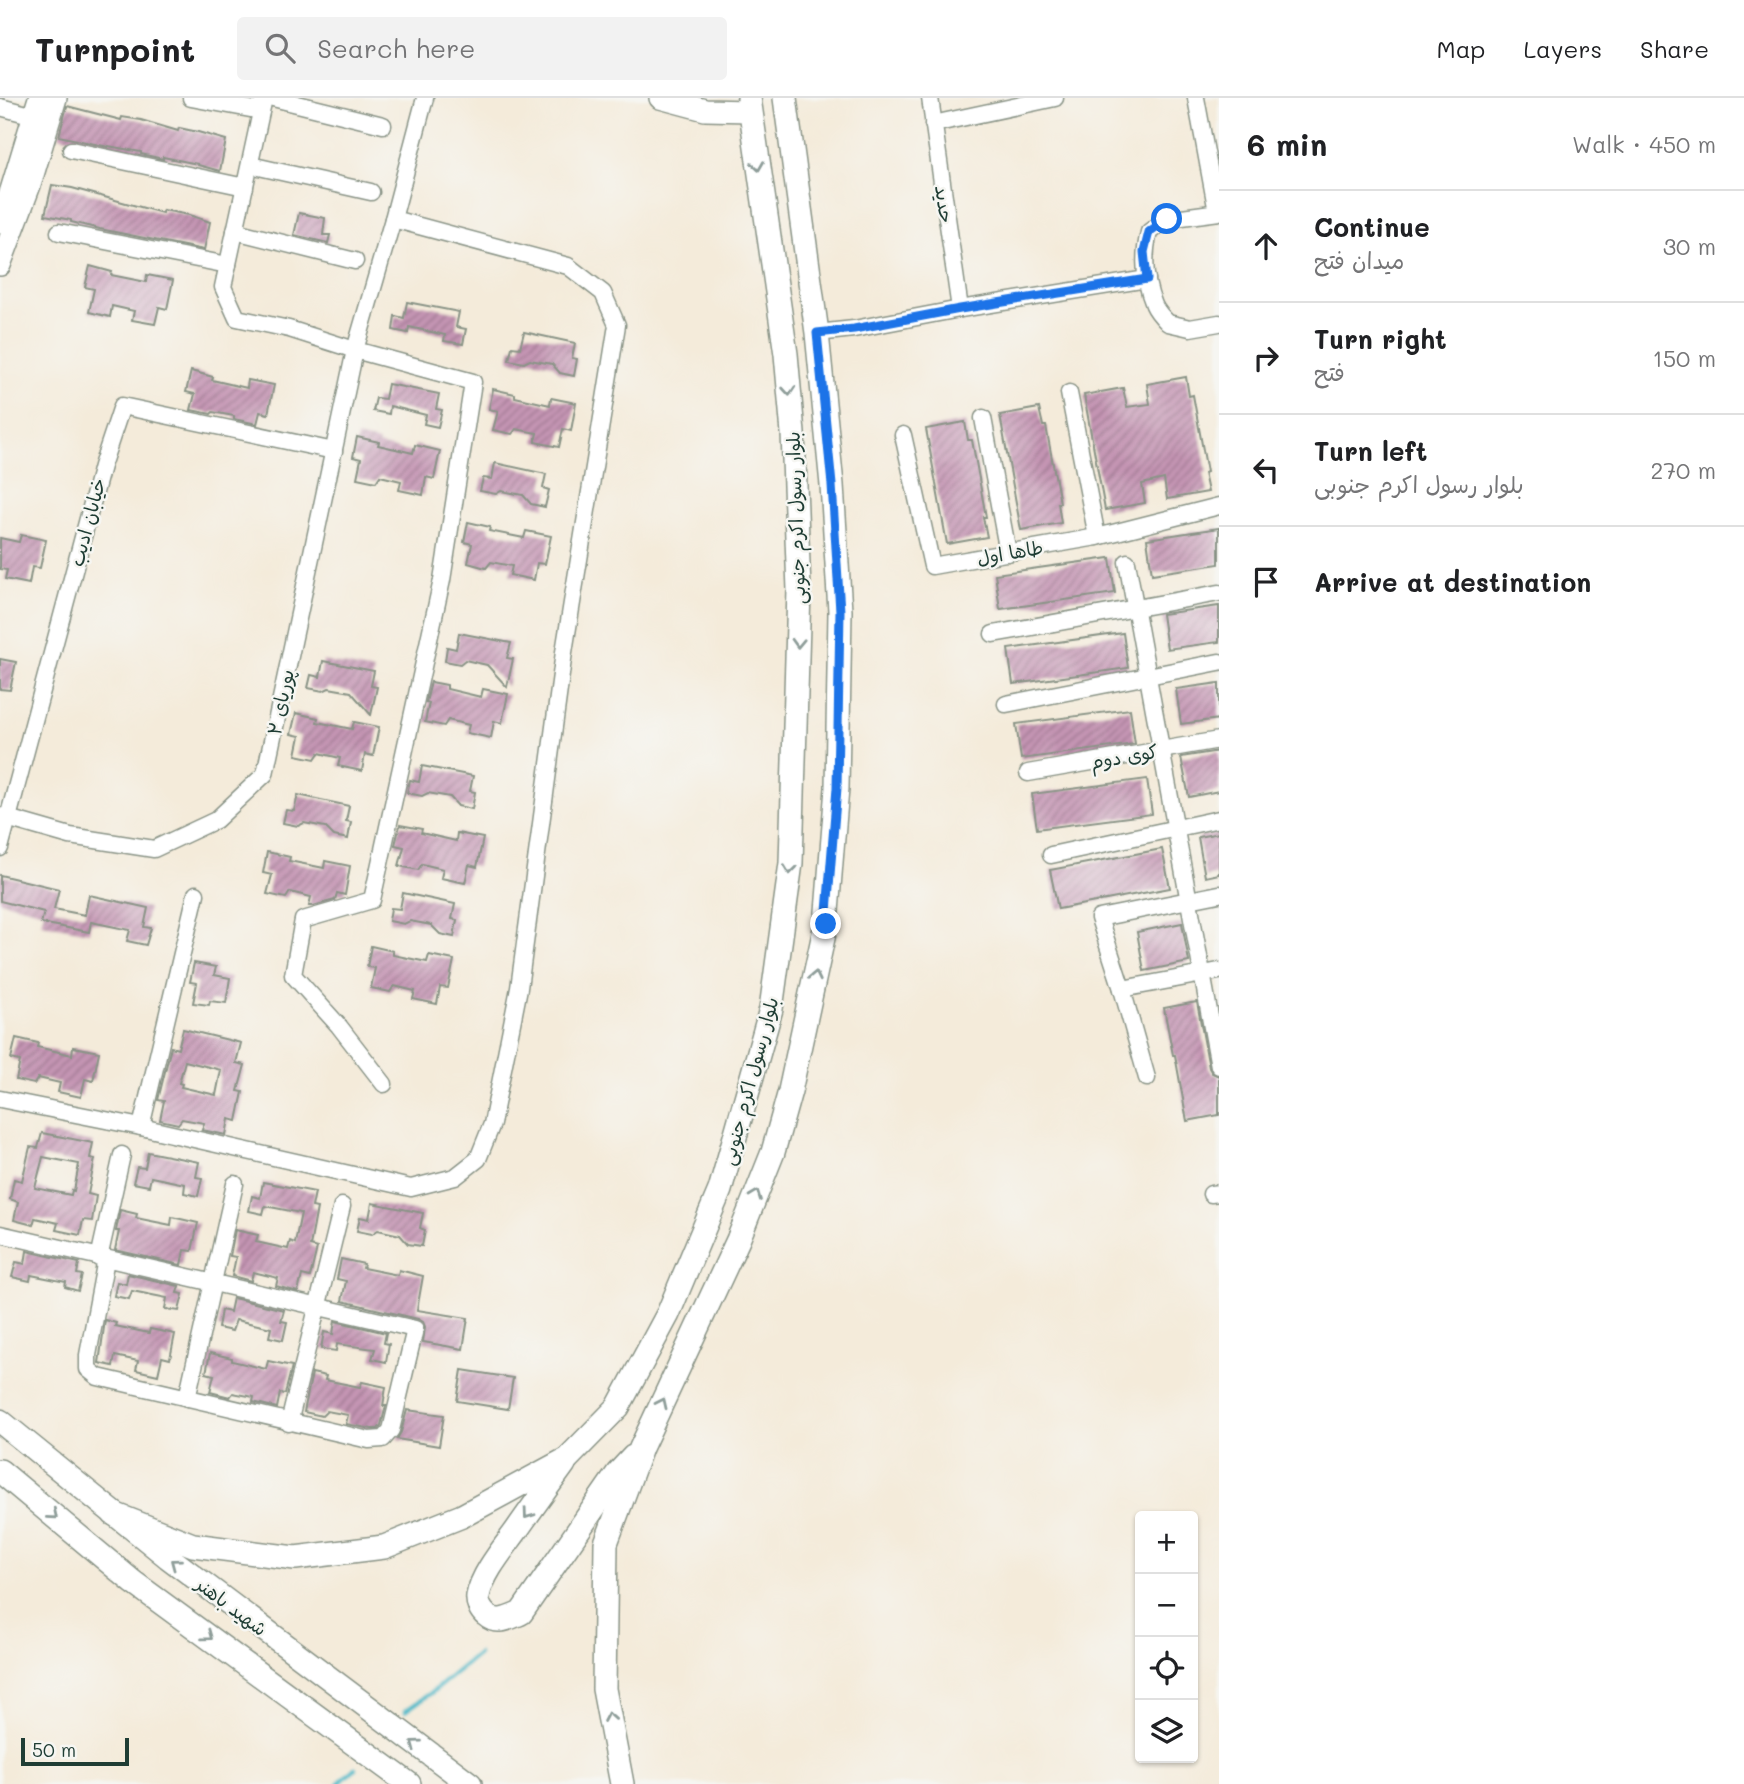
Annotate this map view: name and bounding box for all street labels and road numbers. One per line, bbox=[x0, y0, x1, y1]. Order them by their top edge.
street label: حدید bbox=[930, 183, 960, 225]
street label: بلوار رسول اکرم جنوبی bbox=[779, 431, 814, 605]
street label: خیابان ادیب bbox=[63, 475, 111, 569]
street label: طاها اول bbox=[975, 534, 1045, 570]
street label: پوریای ۲ bbox=[261, 667, 300, 737]
street label: کوی دوم bbox=[1088, 738, 1160, 777]
street label: بلوار رسول اکرم جنوبی bbox=[715, 994, 786, 1169]
street label: شهید باهنر bbox=[190, 1570, 273, 1641]

